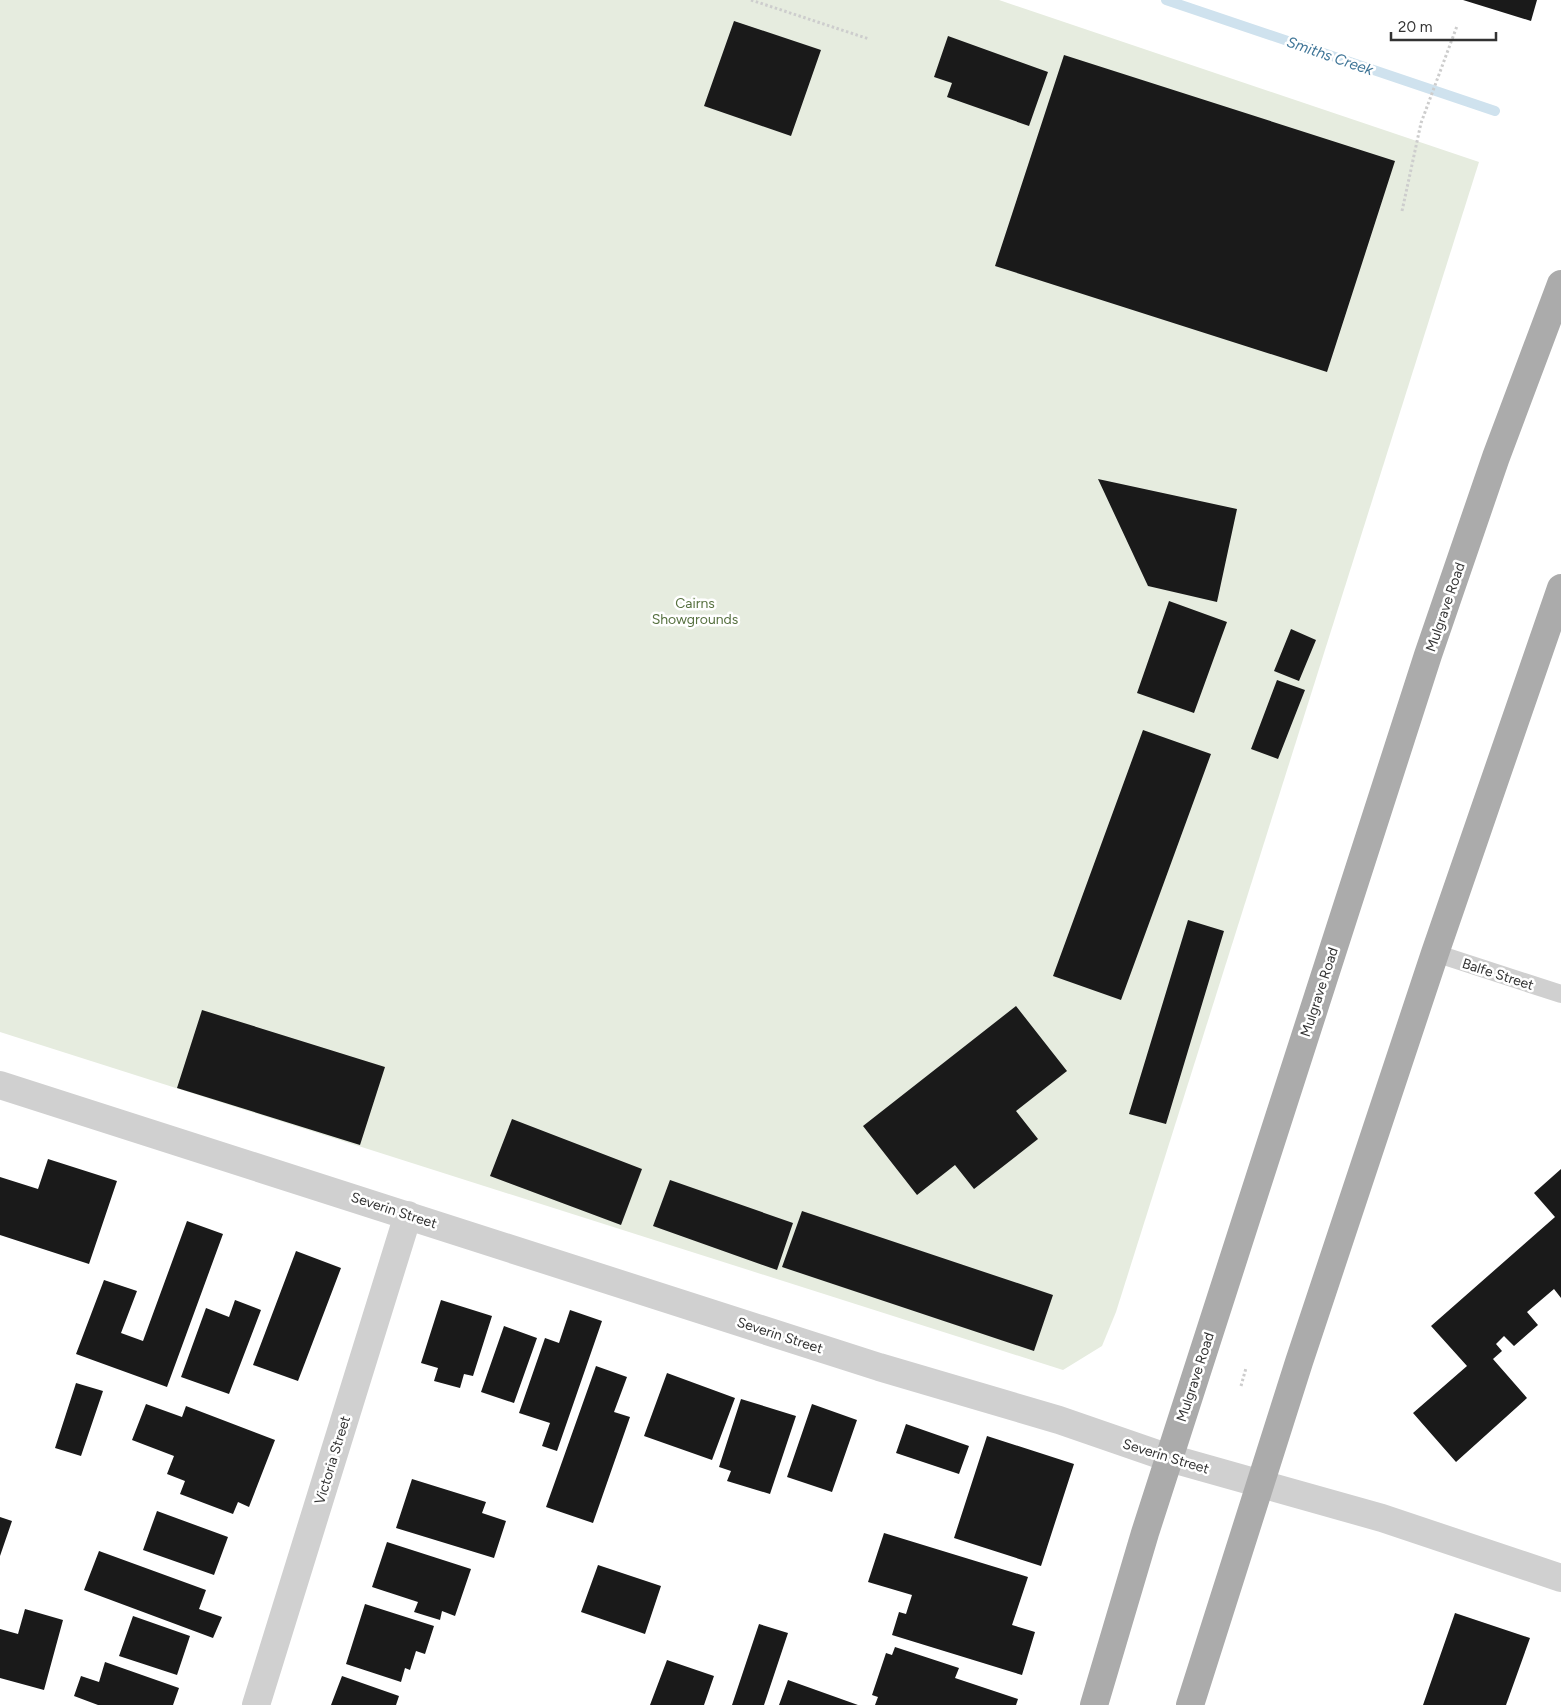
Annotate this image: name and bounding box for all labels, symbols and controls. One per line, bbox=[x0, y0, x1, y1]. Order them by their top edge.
scale bar bbox=[1391, 10, 1496, 42]
text: 20 m bbox=[1398, 18, 1432, 36]
water label: Smiths Creek bbox=[1285, 33, 1376, 79]
street label: Mulgrave Road bbox=[1422, 560, 1469, 654]
park label: Cairns Showgrounds bbox=[652, 595, 738, 628]
street label: Mulgrave Road bbox=[1297, 945, 1342, 1039]
street label: Balfe Street bbox=[1460, 955, 1536, 994]
street label: Severin Street bbox=[349, 1189, 439, 1232]
street label: Severin Street bbox=[735, 1314, 825, 1357]
street label: Mulgrave Road bbox=[1173, 1330, 1218, 1424]
street label: Victoria Street bbox=[311, 1414, 354, 1506]
street label: Severin Street bbox=[1121, 1435, 1211, 1478]

